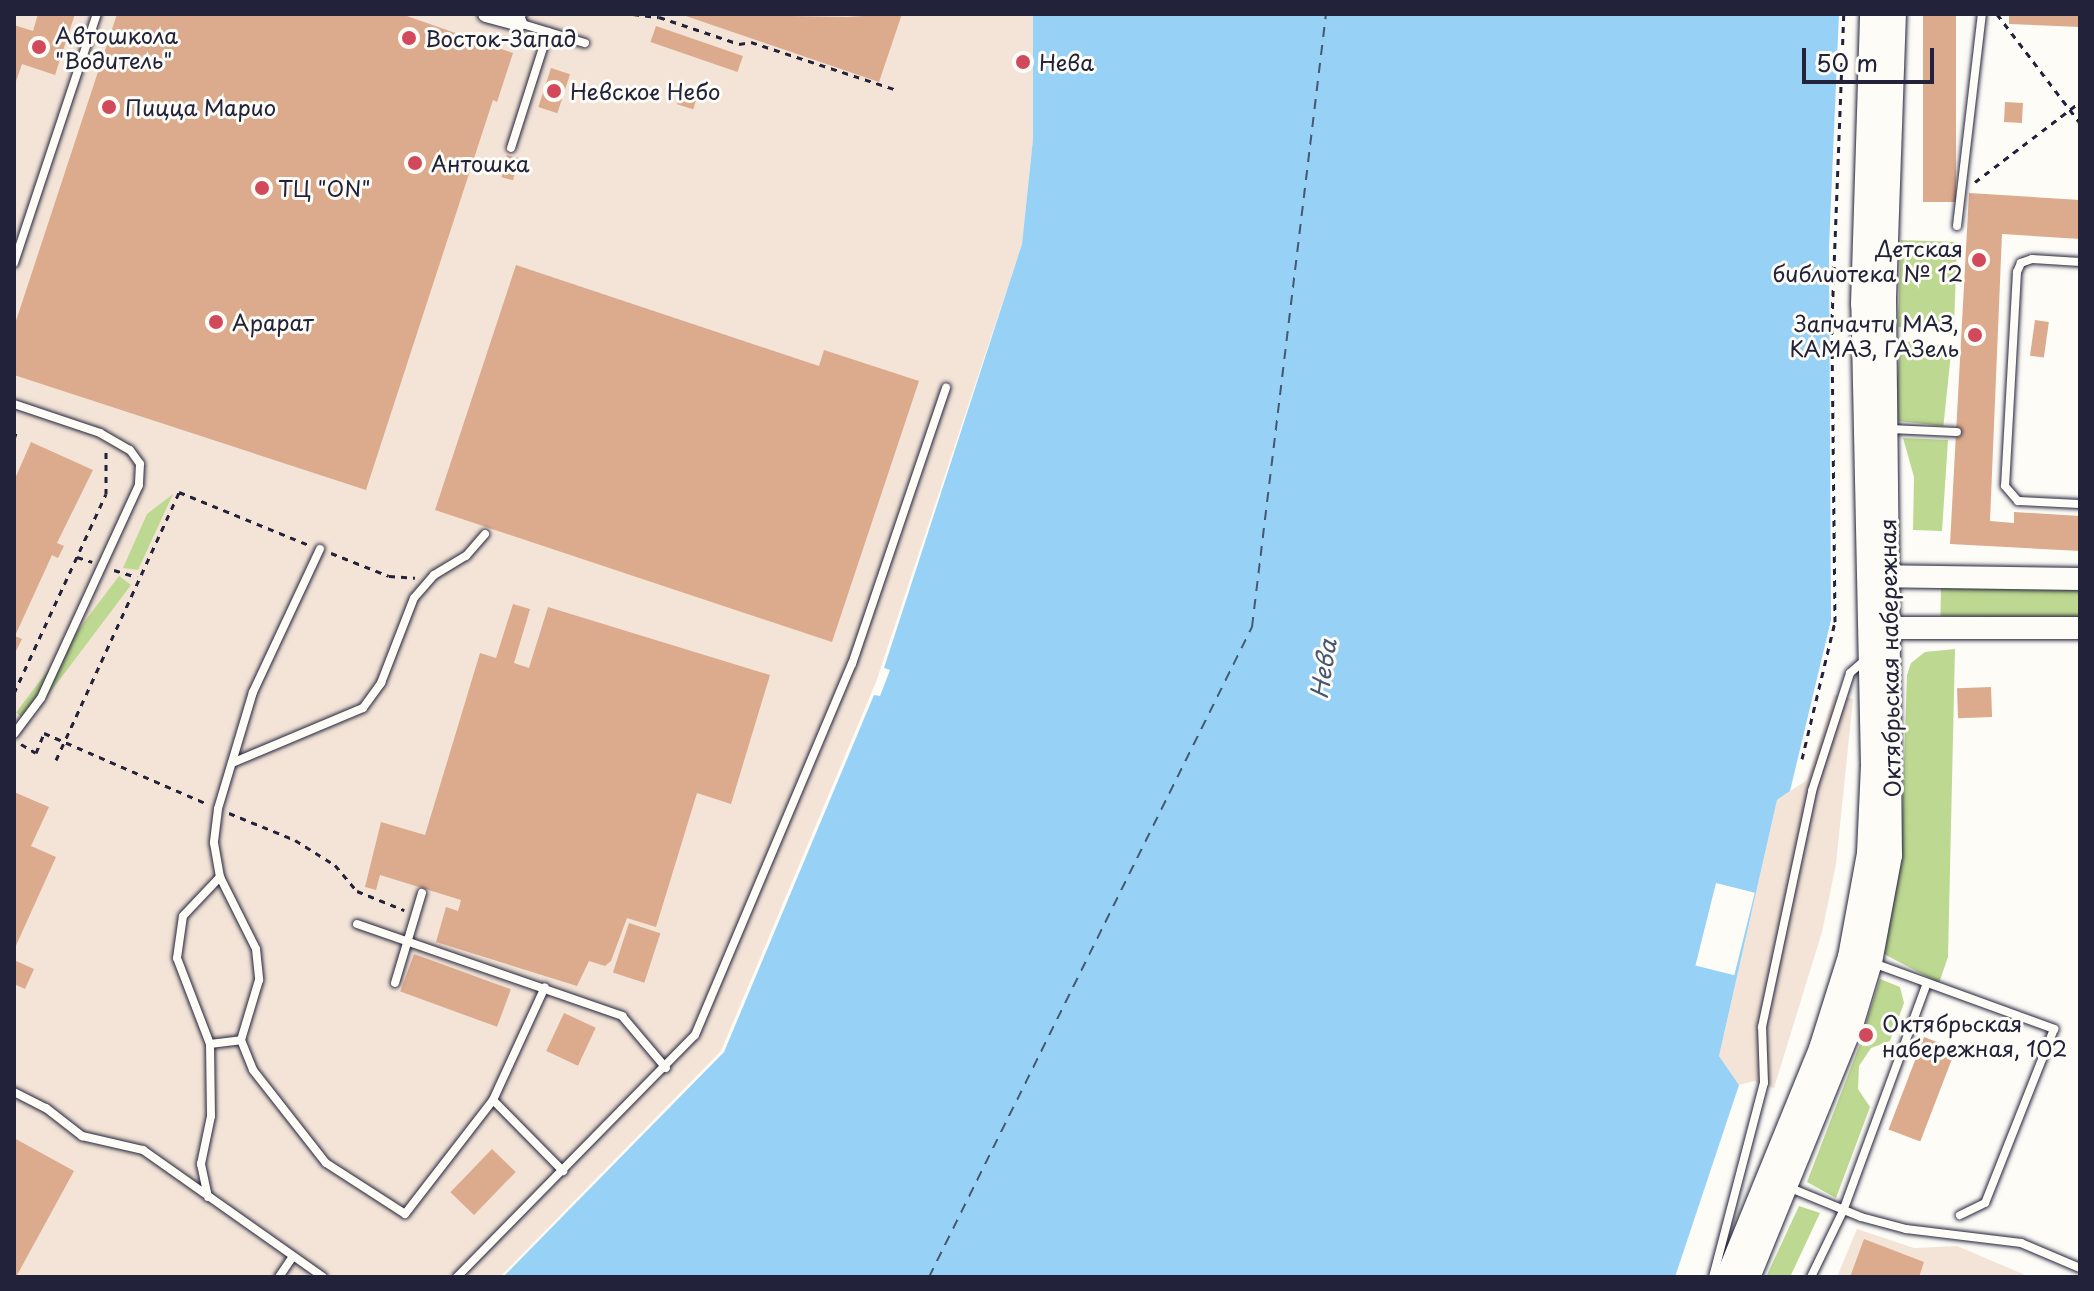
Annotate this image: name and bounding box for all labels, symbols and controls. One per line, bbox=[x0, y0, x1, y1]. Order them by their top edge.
place label: Автошкола "Водитель" bbox=[55, 21, 178, 72]
place label: Восток-Запад bbox=[425, 25, 576, 51]
marker: Восток-Запад bbox=[400, 29, 418, 47]
scale bar bbox=[1806, 32, 1938, 82]
marker: Автошкола "Водитель" bbox=[30, 38, 48, 56]
text: 50 m bbox=[1816, 44, 1878, 80]
place label: Нева bbox=[1039, 49, 1094, 75]
marker: Нева bbox=[1014, 53, 1032, 71]
place label: Невское Небо bbox=[570, 78, 722, 104]
marker: Невское Небо bbox=[545, 82, 563, 100]
place label: Пицца Марио bbox=[125, 94, 277, 120]
marker: Пицца Марио bbox=[100, 98, 118, 116]
place label: Антошка bbox=[431, 150, 530, 176]
marker: Антошка bbox=[406, 154, 424, 172]
place label: ТЦ "ON" bbox=[278, 175, 371, 201]
marker: ТЦ "ON" bbox=[253, 179, 271, 197]
place label: Детская библиотека № 12 bbox=[1773, 234, 1963, 286]
marker: Детская библиотека № 12 bbox=[1970, 251, 1988, 269]
place label: Арарат bbox=[232, 309, 314, 335]
place label: Запчачти МАЗ, КАМАЗ, ГАЗель bbox=[1789, 309, 1959, 360]
marker: Арарат bbox=[207, 313, 225, 331]
marker: Запчачти МАЗ, КАМАЗ, ГАЗель bbox=[1966, 326, 1984, 344]
street label: Октябрьская набережная bbox=[1873, 518, 1905, 798]
water label: Нева bbox=[1304, 637, 1342, 701]
place label: Октябрьская набережная, 102 bbox=[1882, 1009, 2068, 1060]
marker: Октябрьская набережная, 102 bbox=[1857, 1026, 1875, 1044]

